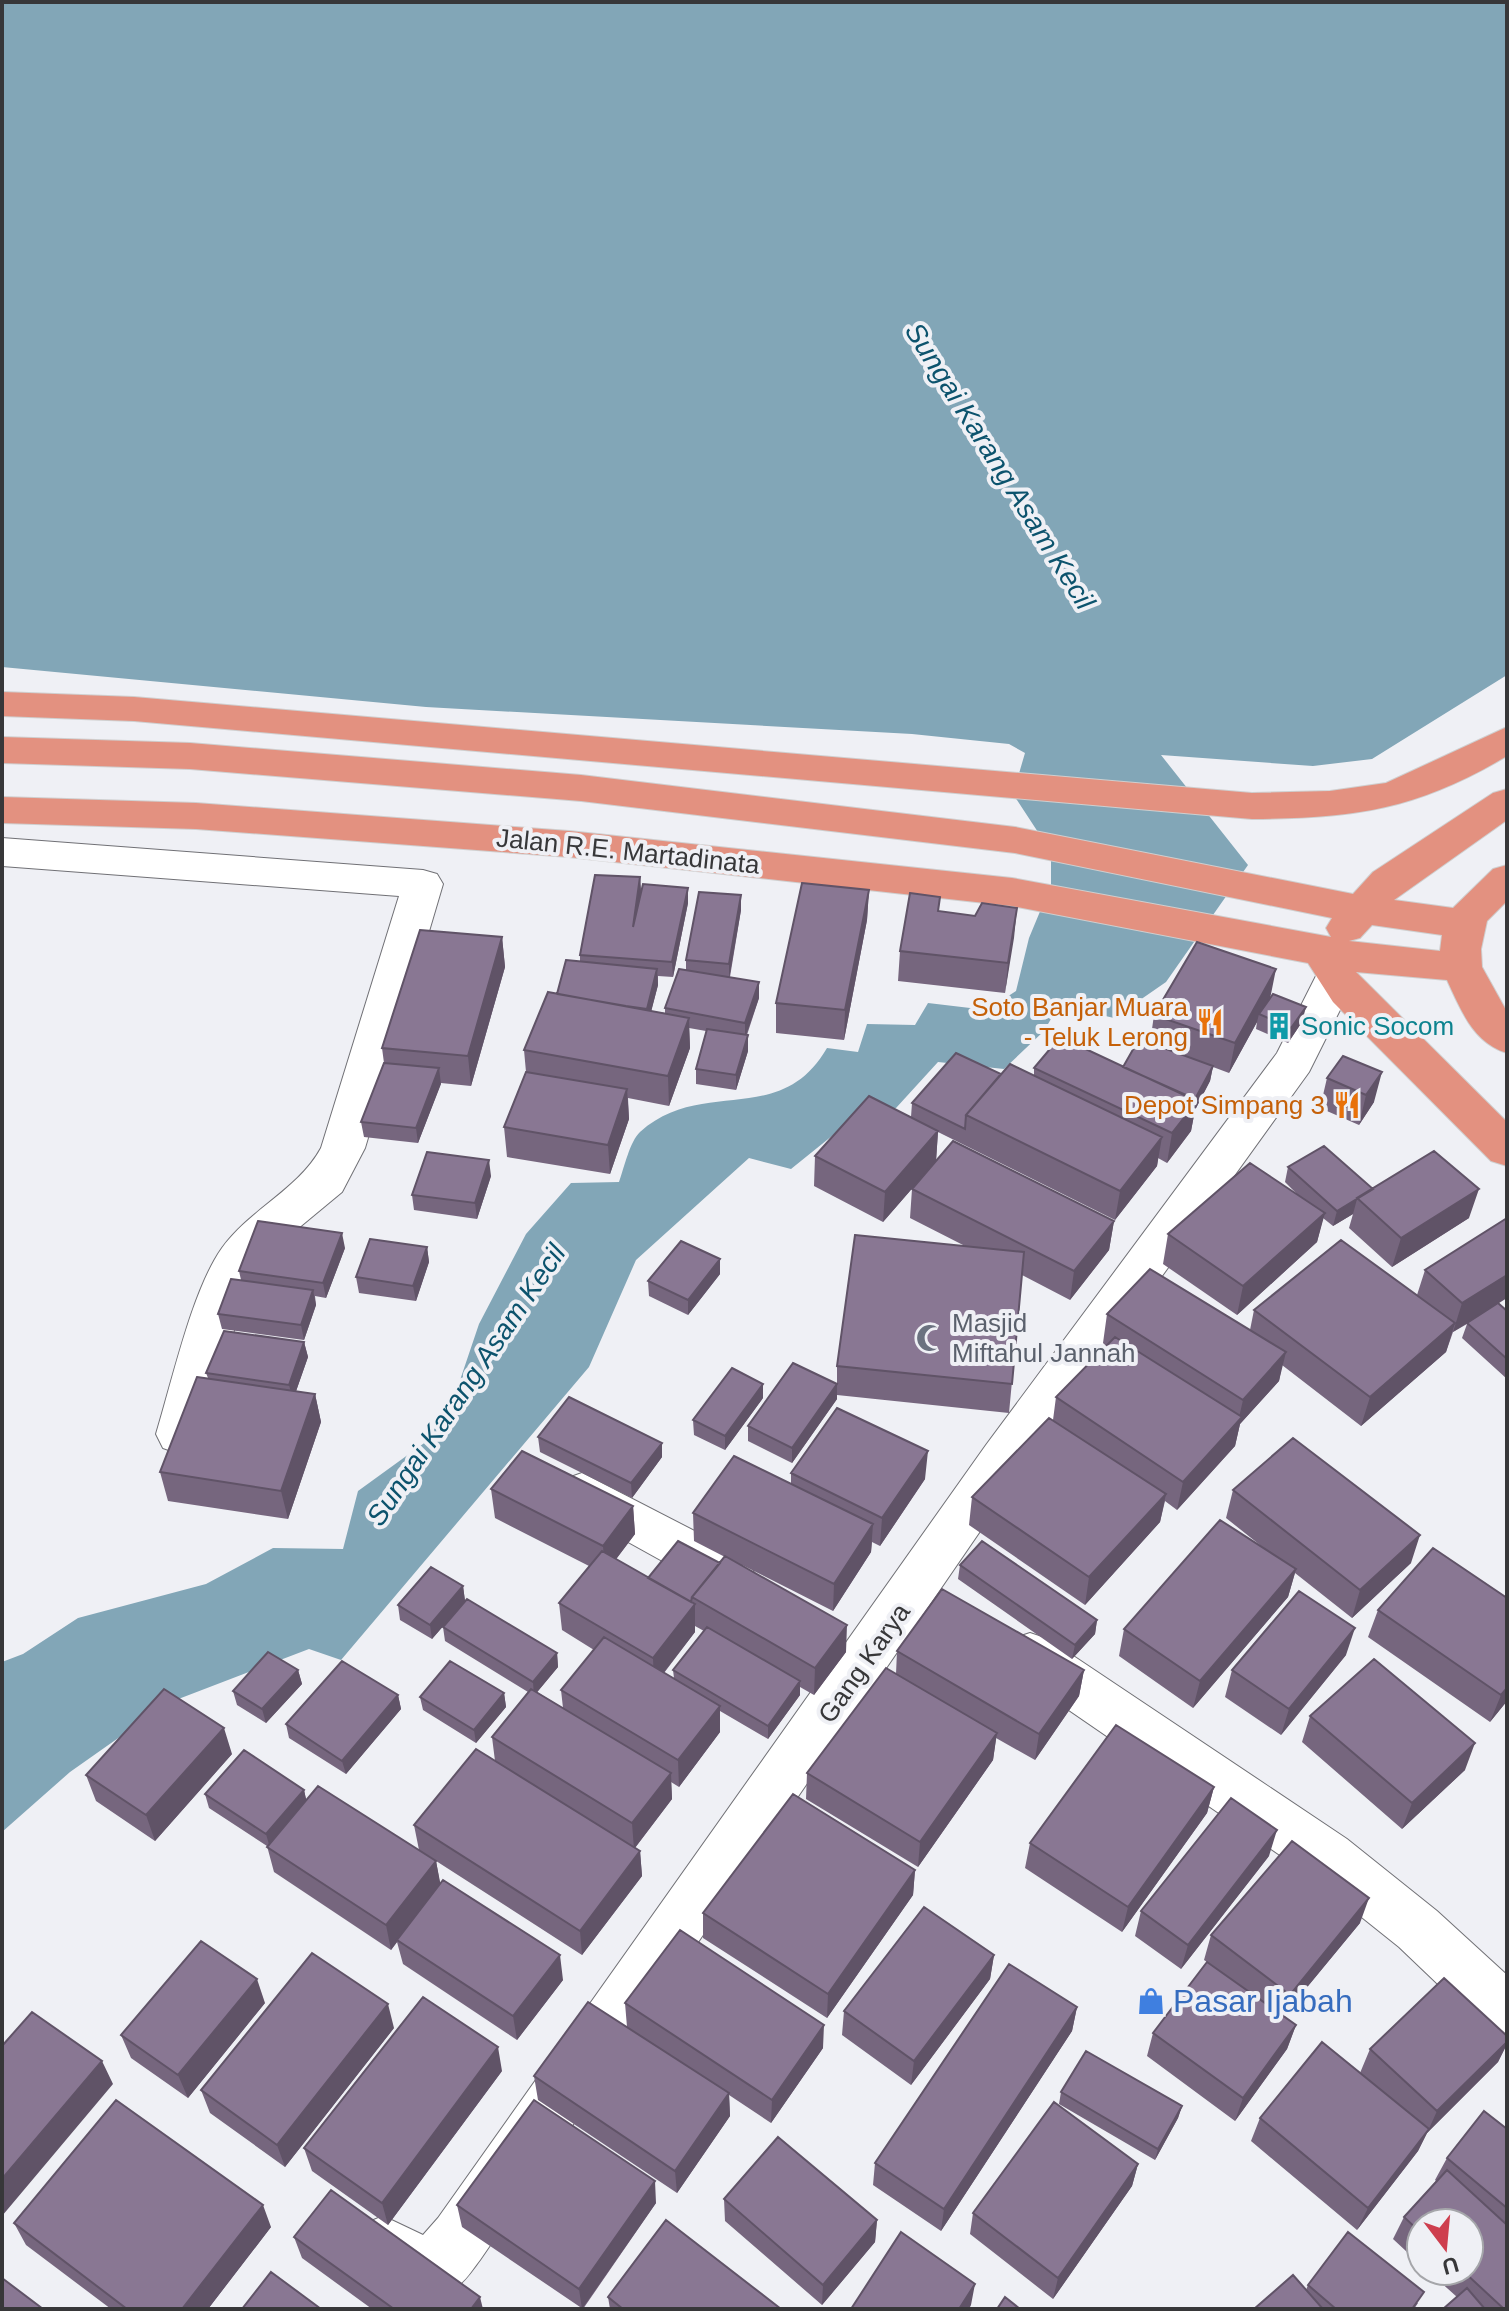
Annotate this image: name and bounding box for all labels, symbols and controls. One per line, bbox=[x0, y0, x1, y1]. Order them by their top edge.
water label: Sungai Karang Asam Kecil bbox=[899, 317, 1102, 616]
street label: Jalan R.E. Martadinata bbox=[495, 822, 762, 880]
place label: Soto Banjar Muara - Teluk Lerong bbox=[971, 992, 1189, 1052]
restaurant icon: Soto Banjar Muara - Teluk Lerong bbox=[1195, 1007, 1225, 1037]
building icon: Sonic Socom bbox=[1264, 1011, 1294, 1041]
place label: Sonic Socom bbox=[1301, 1011, 1454, 1041]
place label: Depot Simpang 3 bbox=[1124, 1090, 1325, 1120]
restaurant icon: Depot Simpang 3 bbox=[1332, 1090, 1362, 1120]
water label: Sungai Karang Asam Kecil bbox=[360, 1238, 572, 1531]
place label: Masjid Miftahul Jannah bbox=[952, 1308, 1136, 1368]
mosque icon: Masjid Miftahul Jannah bbox=[915, 1323, 945, 1353]
street label: Gang Karya bbox=[812, 1597, 916, 1728]
place label: Pasar Ijabah bbox=[1173, 1983, 1353, 2019]
shop icon: Pasar Ijabah bbox=[1136, 1986, 1166, 2016]
north arrow bbox=[1405, 2207, 1485, 2287]
text: U bbox=[1439, 2252, 1461, 2280]

